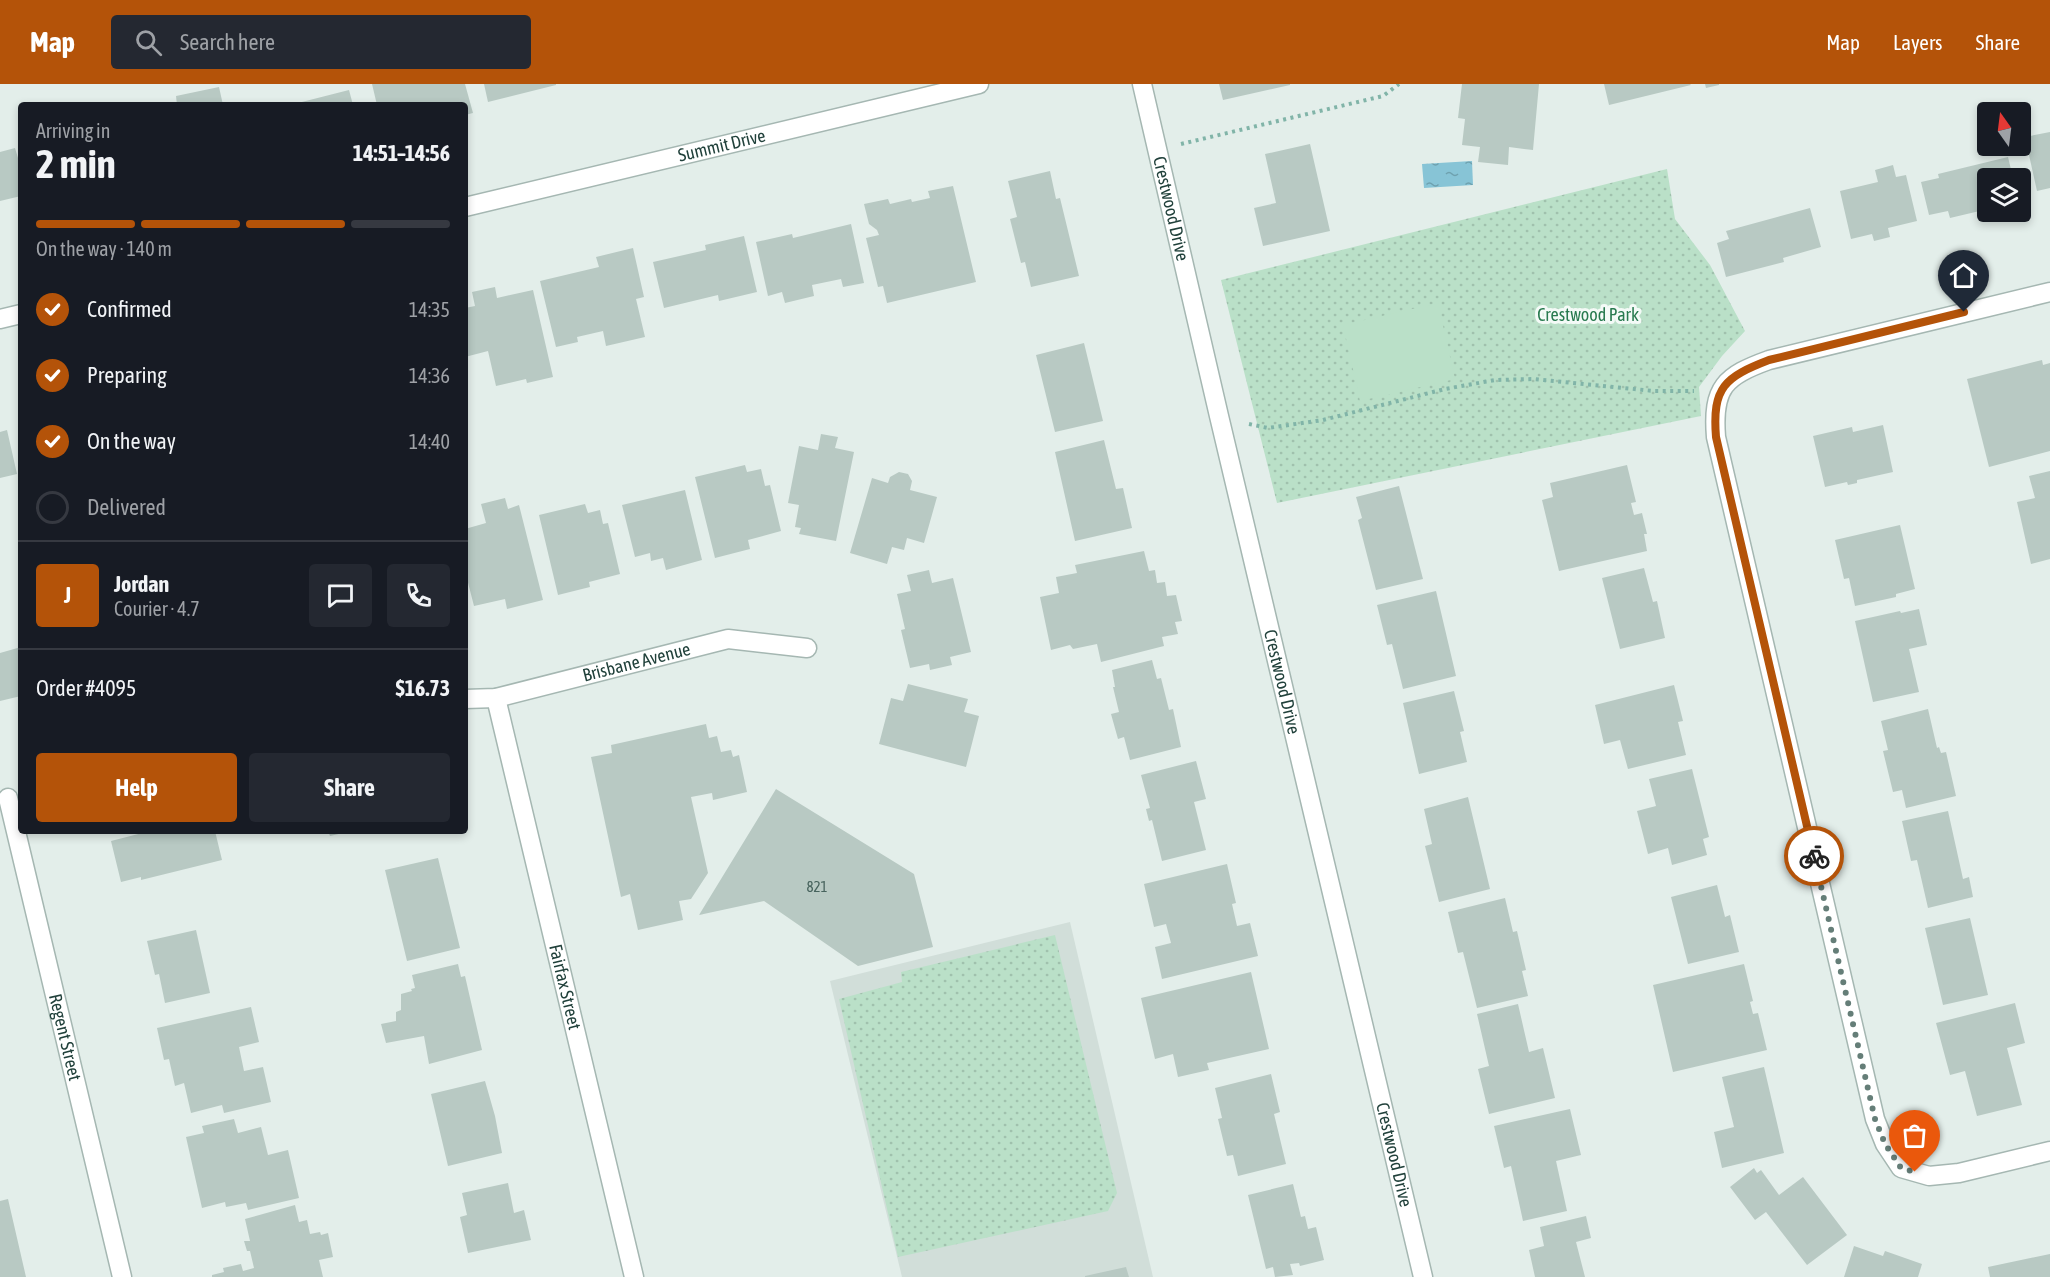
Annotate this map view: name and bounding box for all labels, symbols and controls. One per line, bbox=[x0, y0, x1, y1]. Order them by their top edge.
search box bbox=[111, 15, 531, 69]
text: Map bbox=[30, 26, 75, 58]
icon: search bbox=[132, 26, 165, 59]
text: Search here bbox=[180, 29, 275, 55]
text: Map bbox=[1826, 30, 1860, 54]
text: Layers bbox=[1893, 30, 1943, 54]
text: Share bbox=[1976, 30, 2020, 54]
north arrow bbox=[1977, 102, 2031, 156]
map controls bbox=[1977, 102, 2031, 222]
text: Arriving in bbox=[36, 119, 110, 142]
street label: Summit Drive bbox=[676, 125, 767, 166]
text: 14:51–14:56 bbox=[353, 140, 450, 166]
text: 2 min bbox=[36, 142, 116, 186]
street label: Crestwood Drive bbox=[1149, 154, 1194, 263]
button: layers bbox=[1977, 168, 2031, 222]
text: On the way · 140 m bbox=[36, 237, 172, 260]
pin bbox=[1938, 250, 1989, 312]
icon: home bbox=[1947, 259, 1980, 292]
icon: check bbox=[36, 293, 69, 326]
text: Confirmed bbox=[87, 296, 172, 322]
text: 14:35 bbox=[409, 298, 450, 321]
park label: Crestwood Park bbox=[1537, 304, 1639, 325]
icon: check bbox=[36, 359, 69, 392]
text: Preparing bbox=[87, 362, 167, 388]
text: 14:36 bbox=[409, 364, 450, 387]
icon: check bbox=[36, 425, 69, 458]
text: On the way bbox=[87, 428, 176, 454]
text: 14:40 bbox=[409, 430, 450, 453]
text: Delivered bbox=[87, 494, 166, 520]
button: chat bbox=[309, 564, 372, 627]
button: phone bbox=[387, 564, 450, 627]
text: Jordan bbox=[114, 571, 169, 597]
text: J bbox=[64, 582, 71, 608]
text: Courier · 4.7 bbox=[114, 597, 200, 620]
street label: Crestwood Drive bbox=[1260, 627, 1305, 736]
street label: Brisbane Avenue bbox=[580, 638, 693, 686]
text: Order #4095 bbox=[36, 675, 136, 701]
text: $16.73 bbox=[395, 675, 450, 701]
button: Help bbox=[36, 753, 237, 822]
button: Share bbox=[249, 753, 450, 822]
courier bbox=[1784, 826, 1844, 886]
icon: bike bbox=[1798, 840, 1831, 873]
house number: 821 bbox=[806, 878, 828, 895]
street label: Fairfax Street bbox=[545, 942, 586, 1032]
street label: Regent Street bbox=[45, 992, 86, 1083]
street label: Crestwood Drive bbox=[1372, 1100, 1417, 1209]
pin bbox=[1889, 1110, 1940, 1172]
icon: bag bbox=[1898, 1119, 1931, 1152]

